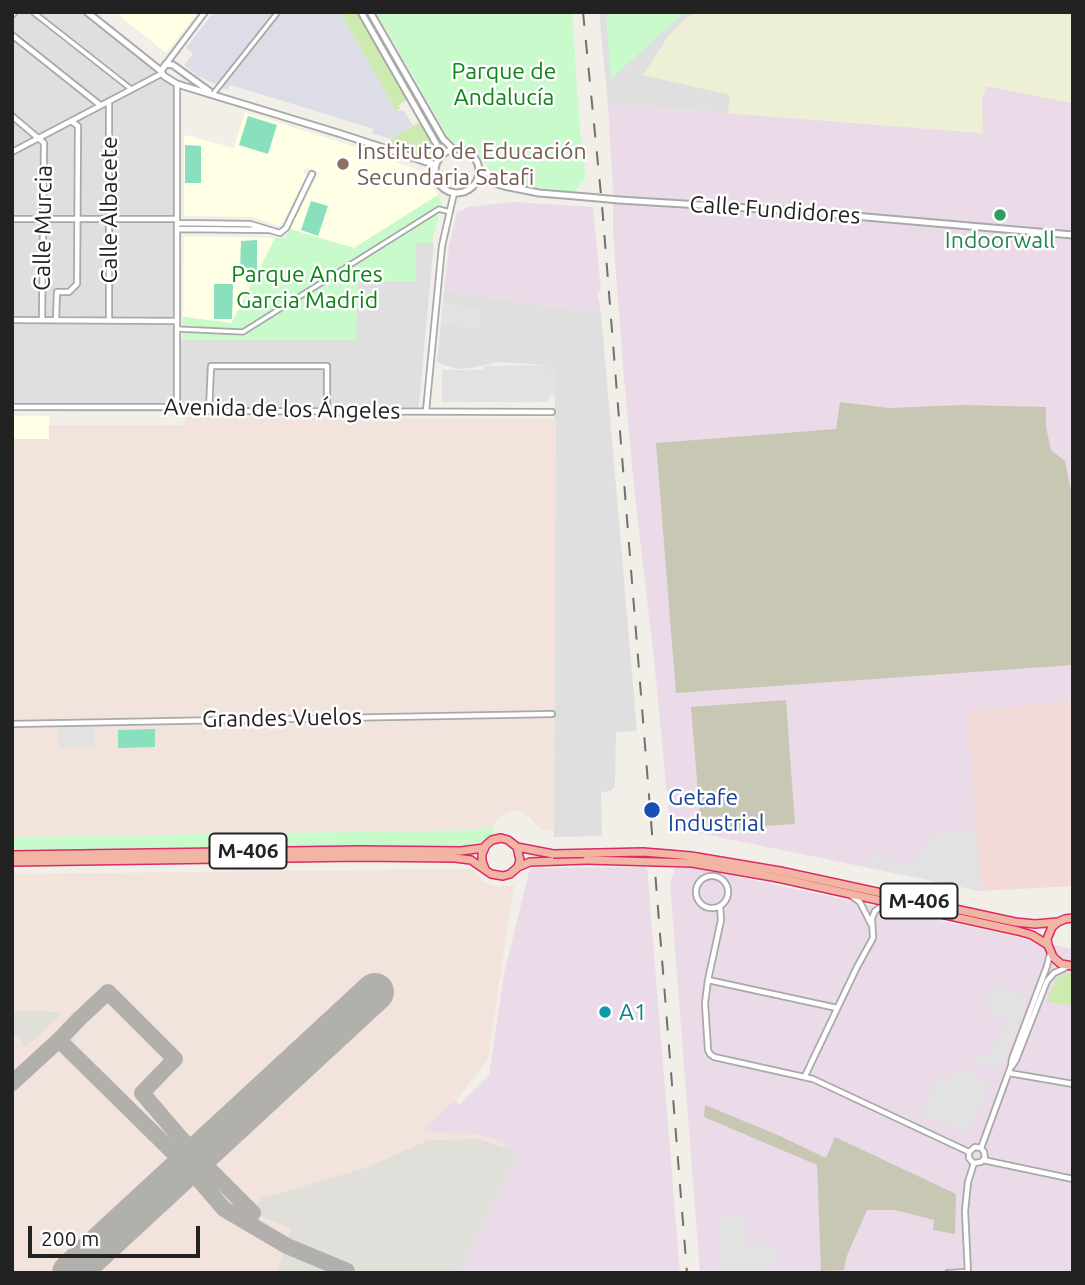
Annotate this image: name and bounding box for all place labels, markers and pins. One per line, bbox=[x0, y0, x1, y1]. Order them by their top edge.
place label: Instituto de Educación Secundaria Satafi bbox=[357, 137, 587, 191]
marker: Instituto de Educación Secundaria Satafi bbox=[335, 156, 351, 172]
marker: Indoorwall bbox=[992, 207, 1008, 223]
place label: Indoorwall bbox=[945, 226, 1055, 254]
place label: Getafe Industrial bbox=[668, 783, 765, 837]
marker: Getafe Industrial bbox=[642, 800, 662, 820]
place label: A1 bbox=[619, 998, 647, 1026]
marker: A1 bbox=[597, 1004, 613, 1020]

